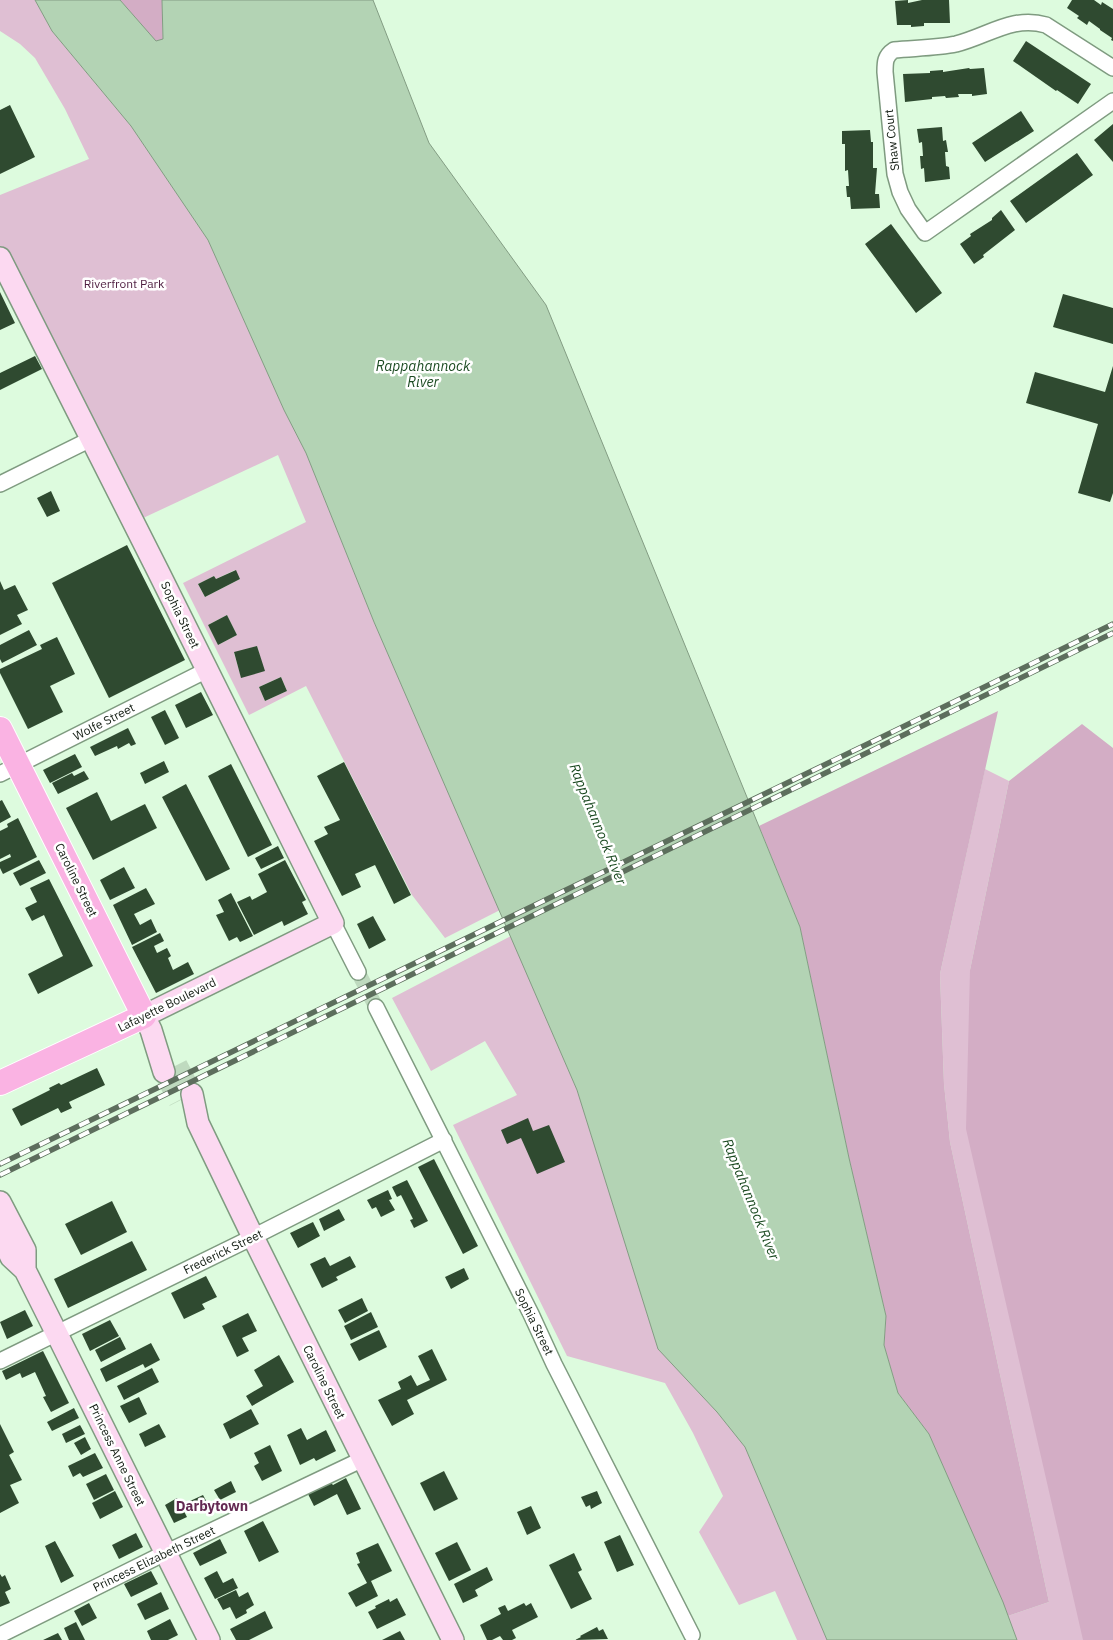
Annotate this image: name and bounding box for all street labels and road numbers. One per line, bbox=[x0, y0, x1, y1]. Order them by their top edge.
street label: Shaw Court bbox=[881, 109, 902, 172]
street label: Sophia Street bbox=[158, 579, 203, 651]
street label: Wolfe Street bbox=[71, 700, 137, 743]
street label: Caroline Street bbox=[52, 840, 101, 919]
street label: Lafayette Boulevard bbox=[115, 974, 218, 1035]
street label: Frederick Street bbox=[181, 1226, 265, 1277]
street label: Sophia Street bbox=[512, 1286, 557, 1358]
street label: Caroline Street bbox=[300, 1342, 349, 1421]
street label: Princess Anne Street bbox=[86, 1401, 149, 1508]
street label: Princess Elizabeth Street bbox=[90, 1522, 217, 1595]

